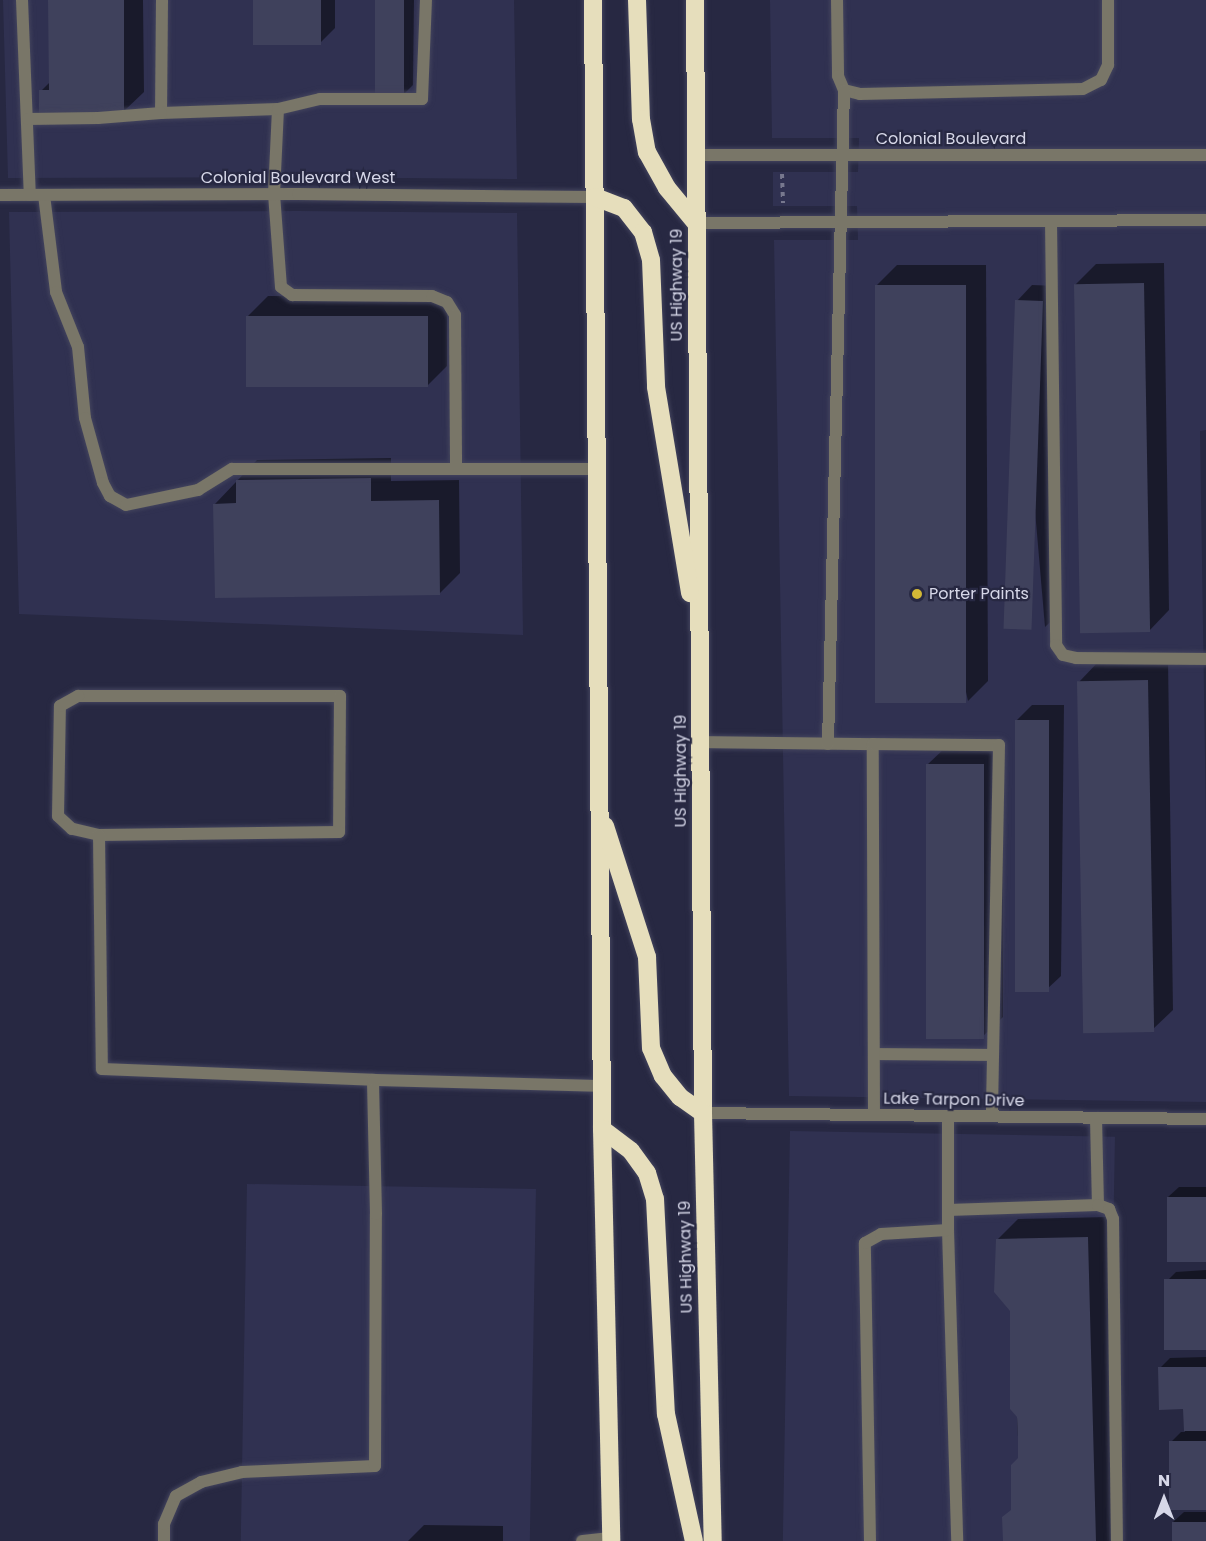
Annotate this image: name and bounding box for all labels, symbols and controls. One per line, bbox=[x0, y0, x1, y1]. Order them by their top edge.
street label: Colonial Boulevard bbox=[876, 129, 1026, 149]
street label: Colonial Boulevard West bbox=[201, 168, 395, 188]
street label: US Highway 19 bbox=[667, 229, 687, 341]
place label: Porter Paints bbox=[929, 584, 1029, 604]
marker: Porter Paints bbox=[910, 587, 924, 601]
street label: US Highway 19 bbox=[671, 715, 691, 827]
street label: Lake Tarpon Drive bbox=[883, 1089, 1025, 1111]
street label: US Highway 19 bbox=[675, 1200, 697, 1314]
north arrow bbox=[1134, 1469, 1194, 1529]
text: N bbox=[1158, 1469, 1170, 1492]

